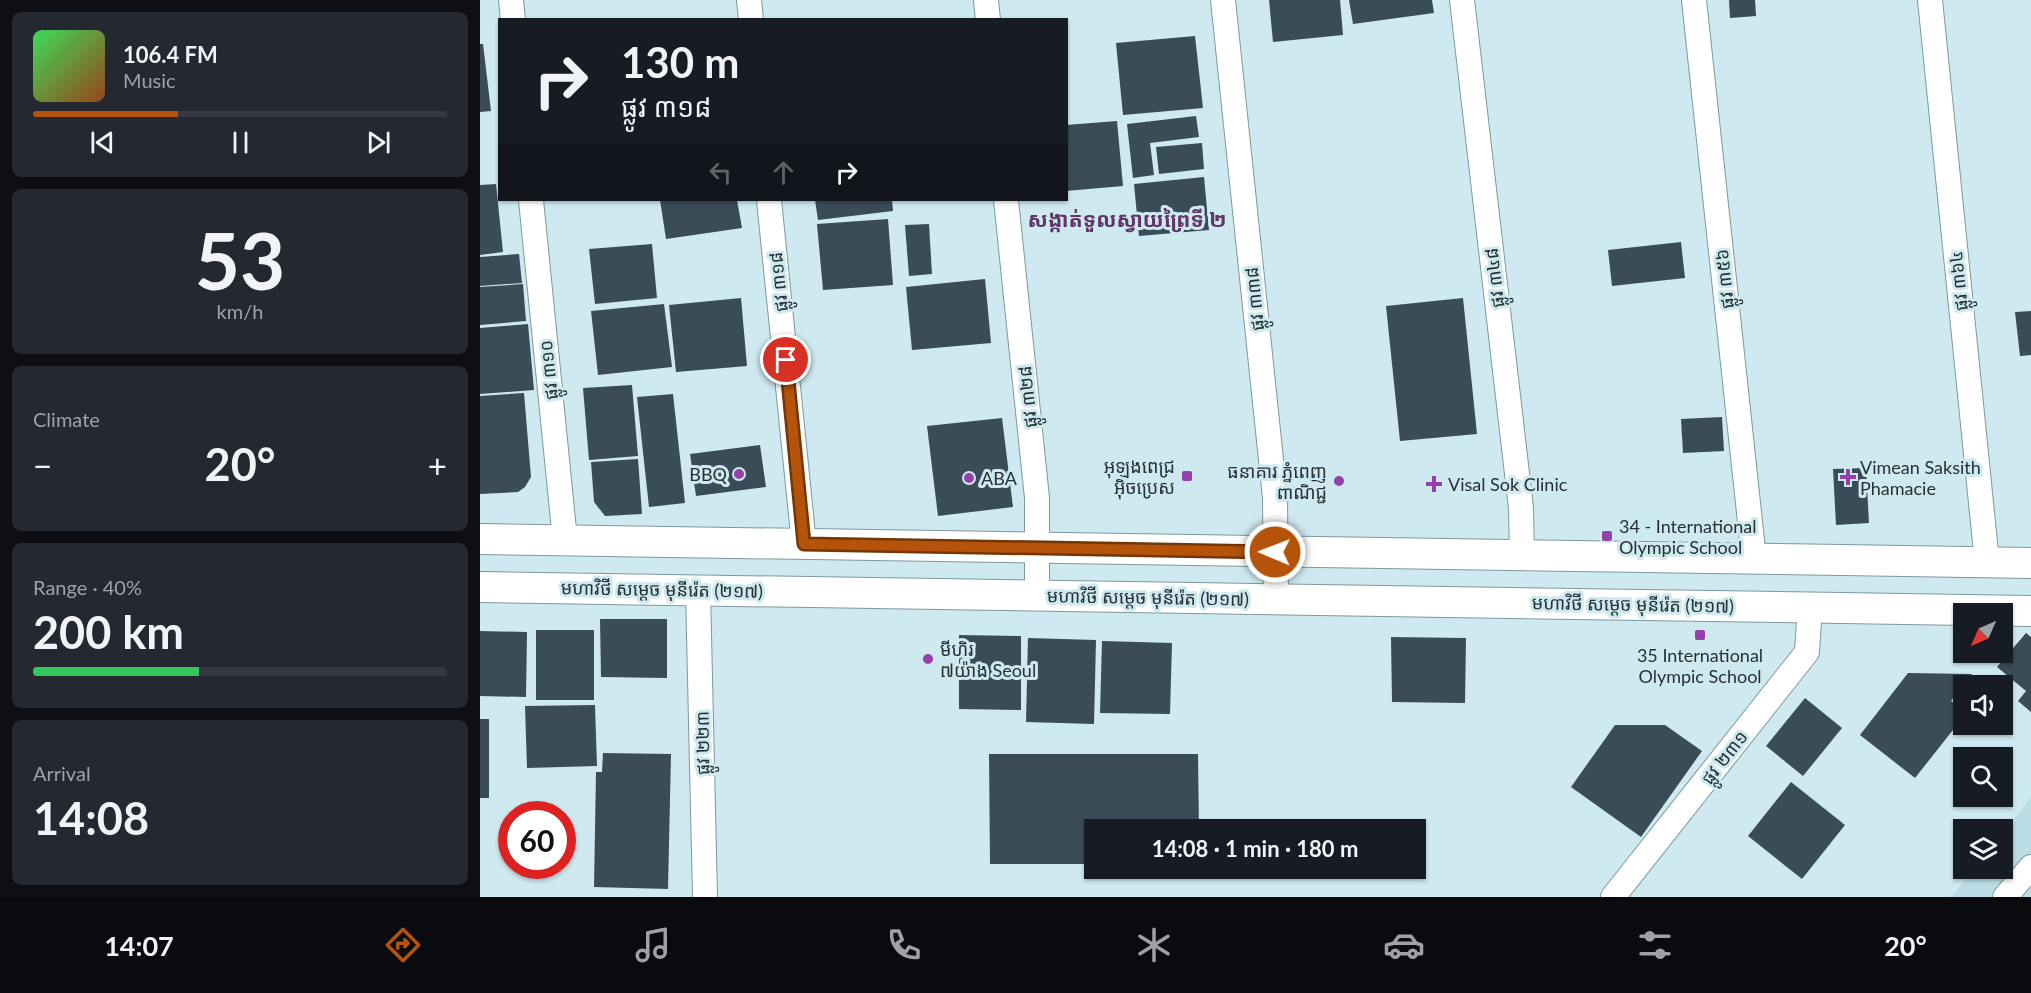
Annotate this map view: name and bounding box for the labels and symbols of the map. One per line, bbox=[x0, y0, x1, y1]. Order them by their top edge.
district label: សង្កាត់ទួលស្វាយព្រៃទី ២ bbox=[1028, 206, 1226, 233]
street label: ផ្លូវ ៣៤៨ bbox=[1479, 246, 1515, 309]
street label: ផ្លូវ ៣៥៦ bbox=[1710, 247, 1744, 310]
street label: ផ្លូវ ៣៦៤ bbox=[1944, 249, 1978, 312]
street label: ផ្លូវ ៣១៨ bbox=[764, 250, 798, 313]
street label: ផ្លូវ ៣៣៨ bbox=[1240, 265, 1275, 332]
pin bbox=[760, 334, 811, 385]
street label: ផ្លូវ ៣១០ bbox=[534, 338, 568, 401]
street label: ផ្លូវ ៣២៨ bbox=[1013, 364, 1047, 429]
place label: អុឡុងពេជ្រ អ៊ិចប្រេស bbox=[1104, 455, 1175, 500]
place label: Vimean Saksith Phamacie bbox=[1860, 456, 1981, 499]
place label: ធនាគារ ភ្នំពេញ ពាណិជ្ជ bbox=[1227, 460, 1327, 504]
place label: BBQ bbox=[689, 463, 728, 485]
marker: BBQ bbox=[732, 467, 746, 481]
place label: ABA bbox=[981, 467, 1018, 489]
marker: អុឡុងពេជ្រ អ៊ិចប្រេស bbox=[1180, 469, 1194, 483]
marker: Vimean Saksith Phamacie bbox=[1841, 470, 1855, 484]
marker: ABA bbox=[962, 471, 976, 485]
place label: Visal Sok Clinic bbox=[1448, 473, 1568, 495]
marker: ធនាគារ ភ្នំពេញ ពាណិជ្ជ bbox=[1332, 474, 1346, 488]
marker: Visal Sok Clinic bbox=[1425, 475, 1443, 493]
place label: 34 - International Olympic School bbox=[1619, 515, 1756, 558]
position arrow bbox=[1243, 520, 1307, 584]
marker: 34 - International Olympic School bbox=[1600, 529, 1614, 543]
street label: មហាវិថី សម្តេច មុនីរ៉េត (២១៧) bbox=[561, 576, 763, 604]
street label: មហាវិថី សម្តេច មុនីរ៉េត (២១៧) bbox=[1047, 584, 1249, 612]
street label: មហាវិថី សម្តេច មុនីរ៉េត (២១៧) bbox=[1532, 591, 1734, 619]
north arrow bbox=[1953, 603, 2013, 663]
marker: 35 International Olympic School bbox=[1693, 628, 1707, 642]
place label: មីហិរ ៧យ៉ាង Seoul bbox=[940, 638, 1036, 681]
place label: 35 International Olympic School bbox=[1637, 644, 1763, 687]
marker: មីហិរ ៧យ៉ាង Seoul bbox=[921, 652, 935, 666]
street label: ផ្លូវ ២២៣ bbox=[690, 710, 720, 775]
street label: ផ្លូវ ២៣១ bbox=[1696, 726, 1757, 792]
speed limit sign: 60 bbox=[498, 801, 576, 879]

